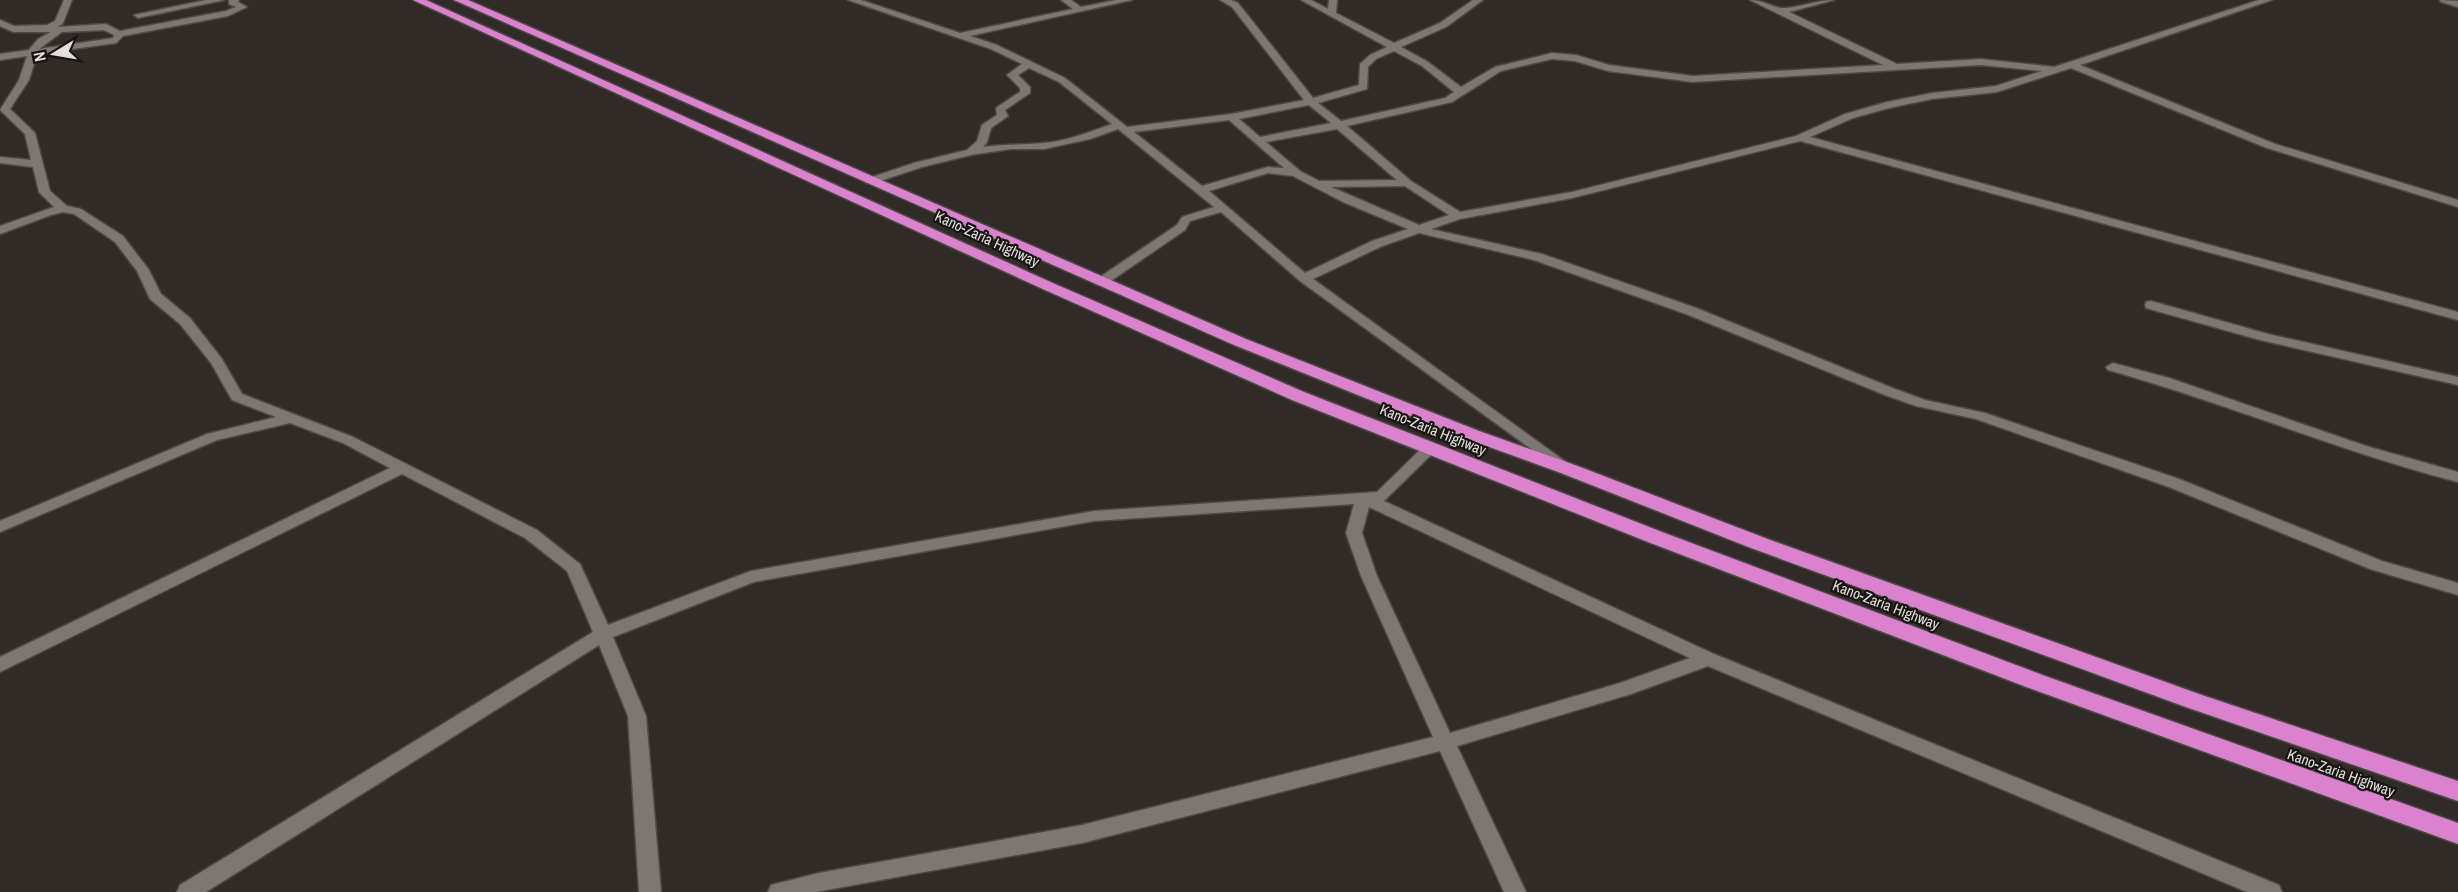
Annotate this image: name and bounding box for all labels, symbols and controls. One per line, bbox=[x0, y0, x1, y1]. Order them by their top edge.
north arrow bbox=[24, 24, 84, 84]
text: N bbox=[28, 50, 51, 64]
street label: Kano-Zaria Highway bbox=[932, 205, 1044, 272]
street label: Kano-Zaria Highway bbox=[1377, 399, 1490, 461]
street label: Kano-Zaria Highway bbox=[1830, 575, 1943, 635]
street label: Kano-Zaria Highway bbox=[2285, 743, 2399, 802]

